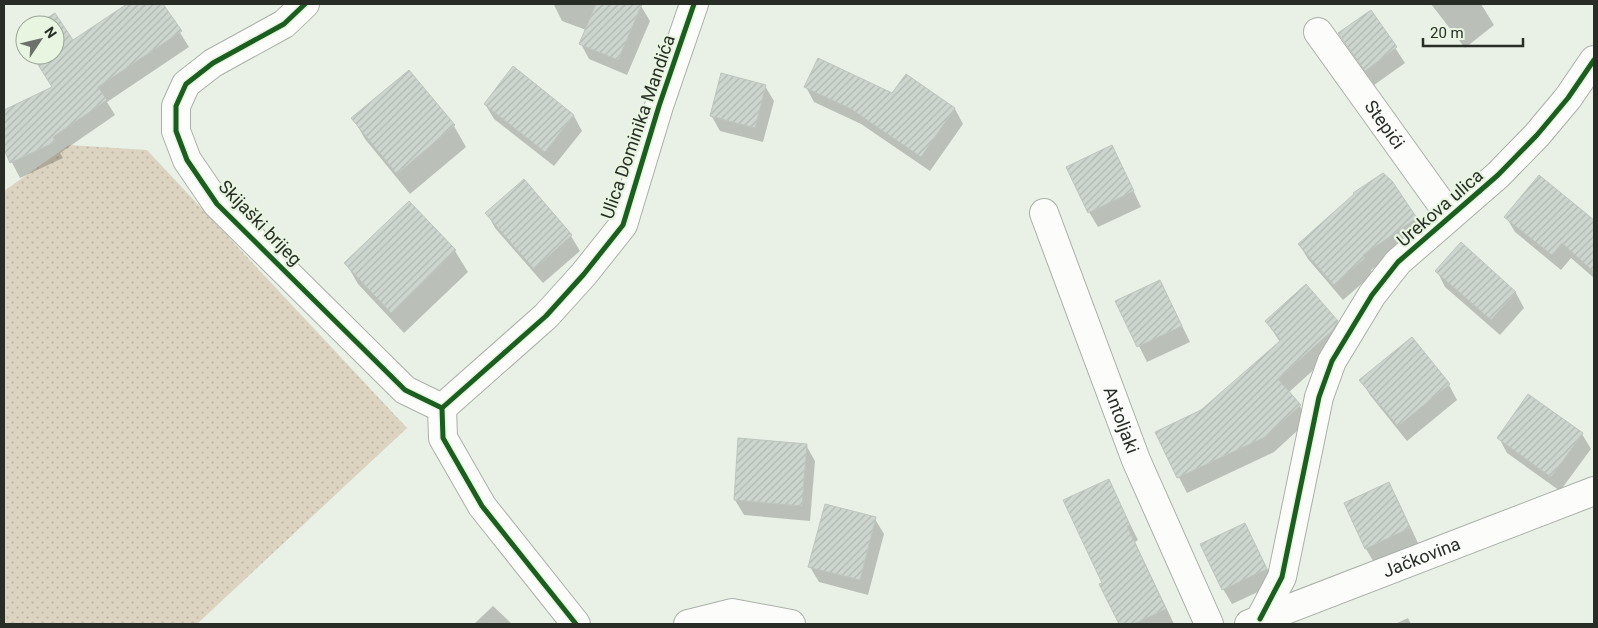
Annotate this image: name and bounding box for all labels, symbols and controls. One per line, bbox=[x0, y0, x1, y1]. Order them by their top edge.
north arrow bbox=[15, 15, 65, 65]
scale bar bbox=[1423, 15, 1523, 47]
text: N bbox=[41, 24, 60, 41]
text: 20 m bbox=[1430, 24, 1464, 42]
street label: Ulica Dominika Mandića bbox=[596, 32, 679, 222]
street label: Stepići bbox=[1360, 96, 1409, 153]
street label: Urekova ulica bbox=[1392, 165, 1487, 251]
street label: Skijaški brijeg bbox=[215, 176, 306, 270]
street label: Antoljaki bbox=[1100, 384, 1144, 456]
street label: Jačkovina bbox=[1380, 533, 1463, 581]

